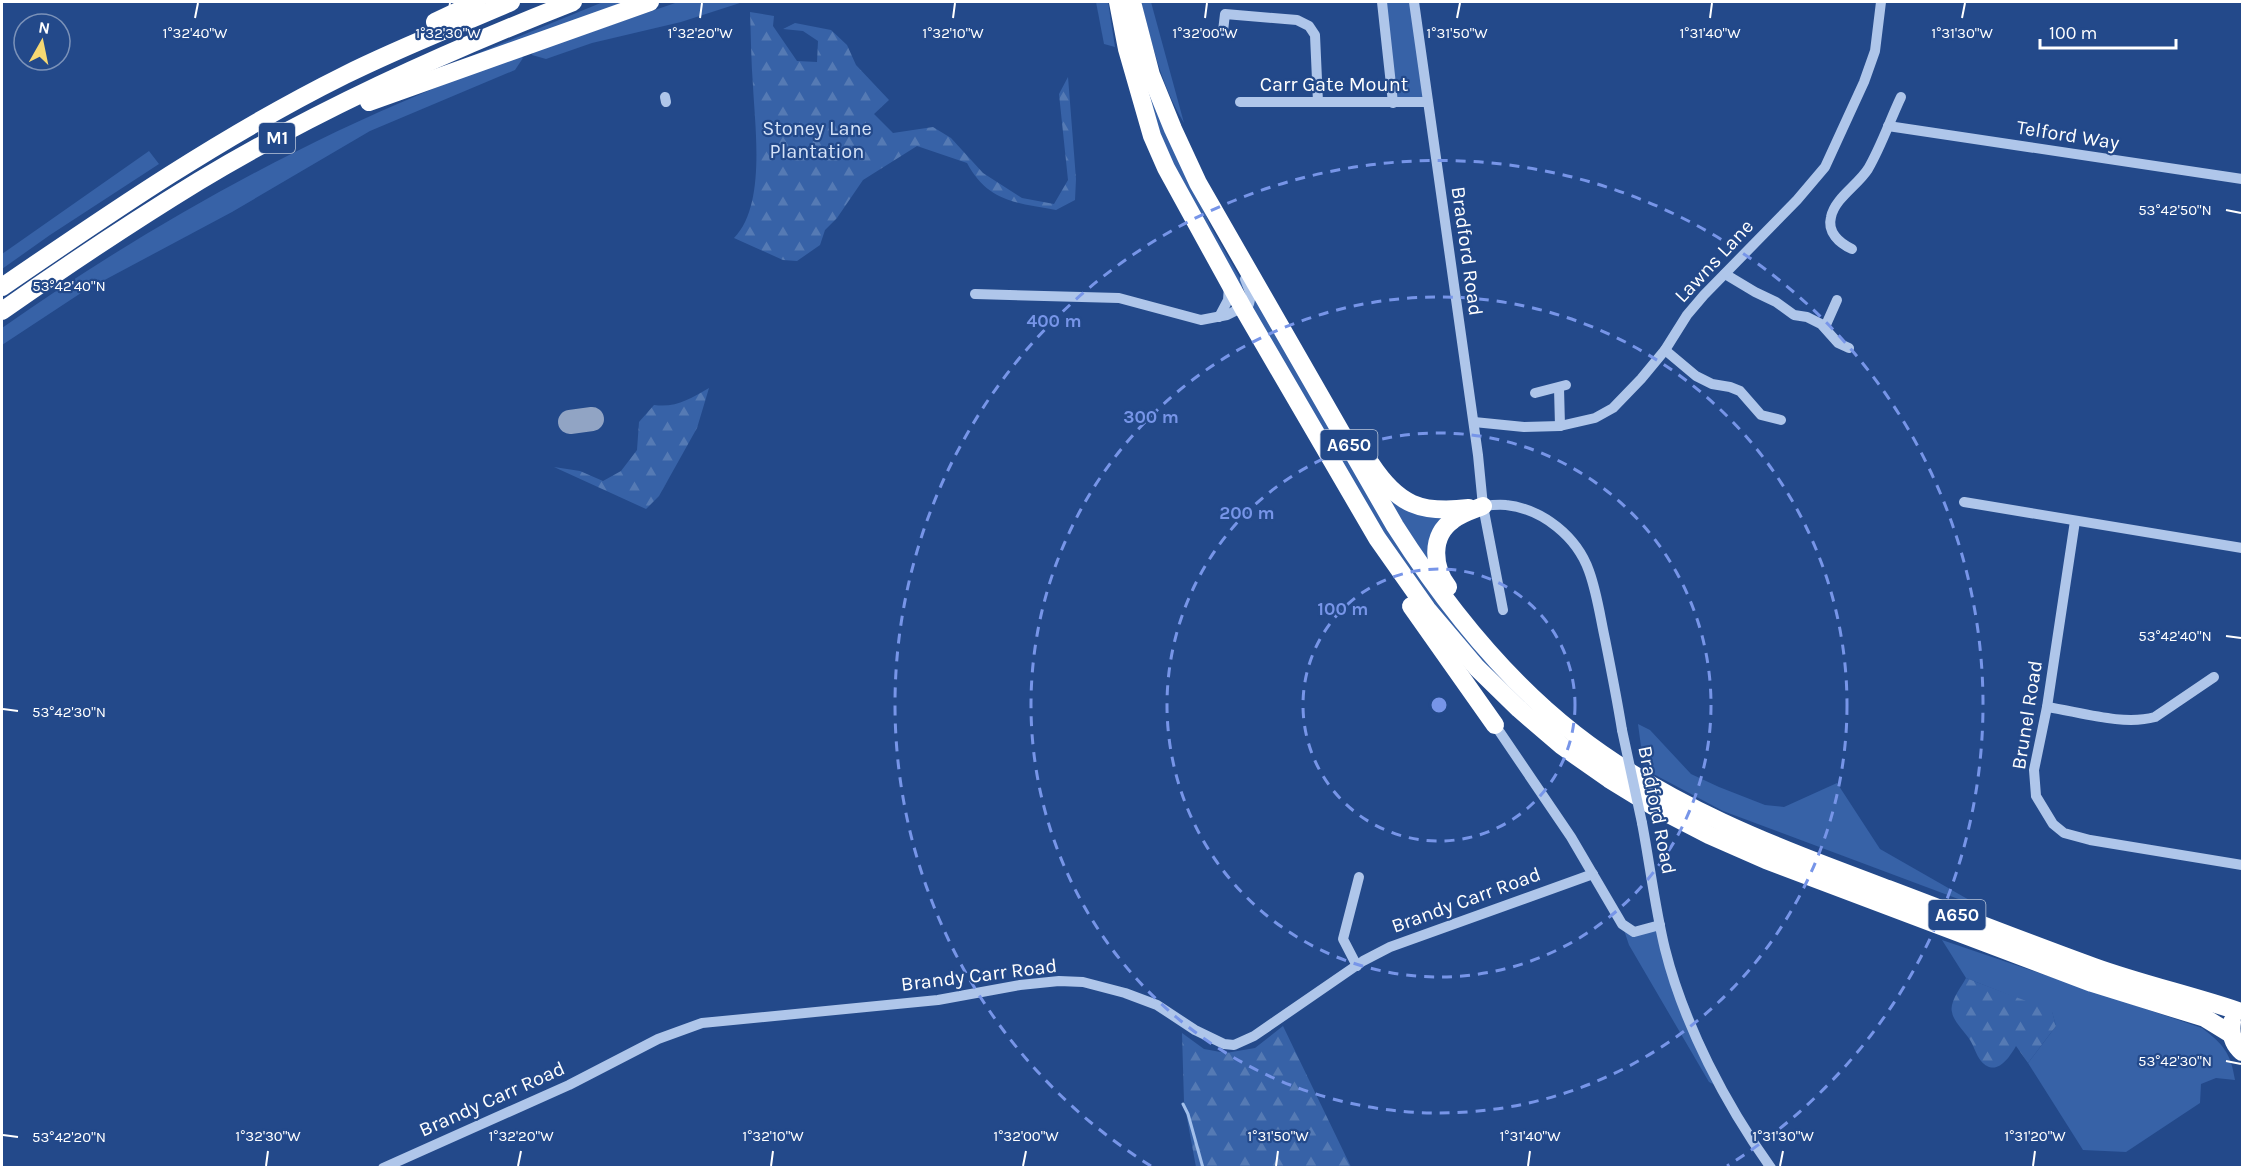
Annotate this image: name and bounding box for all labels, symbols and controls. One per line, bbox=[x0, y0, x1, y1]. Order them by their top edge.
north arrow bbox=[12, 12, 72, 72]
scale bar bbox=[2040, 12, 2176, 50]
text: N bbox=[37, 17, 51, 38]
text: 100 m bbox=[2049, 22, 2097, 44]
text: 1°32'40"W bbox=[163, 24, 228, 42]
text: 1°32'30"W bbox=[415, 24, 481, 42]
text: 1°32'20"W bbox=[667, 24, 733, 42]
text: 1°32'10"W bbox=[922, 24, 984, 42]
text: 1°32'00"W bbox=[1172, 24, 1238, 42]
text: 1°31'50"W bbox=[1426, 24, 1488, 42]
text: 1°31'40"W bbox=[1679, 24, 1741, 42]
text: 1°31'30"W bbox=[1931, 24, 1993, 42]
street label: Carr Gate Mount bbox=[1260, 73, 1409, 96]
street label: Telford Way bbox=[2015, 116, 2121, 154]
park label: Stoney Lane Plantation bbox=[762, 117, 872, 163]
road number: M1 bbox=[259, 123, 295, 153]
street label: Bradford Road bbox=[1447, 185, 1487, 317]
text: 53°42'50"N bbox=[2138, 201, 2212, 219]
street label: Lawns Lane bbox=[1670, 215, 1758, 307]
text: 53°42'40"N bbox=[32, 277, 106, 295]
text: 400 m bbox=[1026, 310, 1082, 332]
text: 300 m bbox=[1123, 406, 1179, 428]
road number: A650 bbox=[1320, 430, 1378, 460]
text: 200 m bbox=[1219, 502, 1275, 524]
text: 100 m bbox=[1318, 598, 1368, 620]
text: 53°42'40"N bbox=[2138, 627, 2212, 645]
street label: Brunel Road bbox=[2007, 659, 2047, 771]
centre of rings bbox=[1429, 695, 1449, 715]
text: 53°42'30"N bbox=[32, 703, 106, 721]
street label: Bradford Road bbox=[1633, 744, 1681, 876]
street label: Brandy Carr Road bbox=[1388, 862, 1544, 938]
road number: A650 bbox=[1928, 900, 1986, 930]
street label: Brandy Carr Road bbox=[900, 954, 1058, 996]
text: 53°42'30"N bbox=[2138, 1052, 2212, 1070]
street label: Brandy Carr Road bbox=[416, 1057, 568, 1141]
text: 1°32'30"W bbox=[235, 1127, 301, 1145]
text: 1°32'20"W bbox=[488, 1127, 554, 1145]
text: 1°32'10"W bbox=[742, 1127, 804, 1145]
text: 1°32'00"W bbox=[993, 1127, 1059, 1145]
text: 1°31'50"W bbox=[1247, 1127, 1309, 1145]
text: 1°31'40"W bbox=[1499, 1127, 1561, 1145]
text: 1°31'30"W bbox=[1752, 1127, 1814, 1145]
text: 1°31'20"W bbox=[2004, 1127, 2066, 1145]
text: 53°42'20"N bbox=[32, 1128, 106, 1146]

